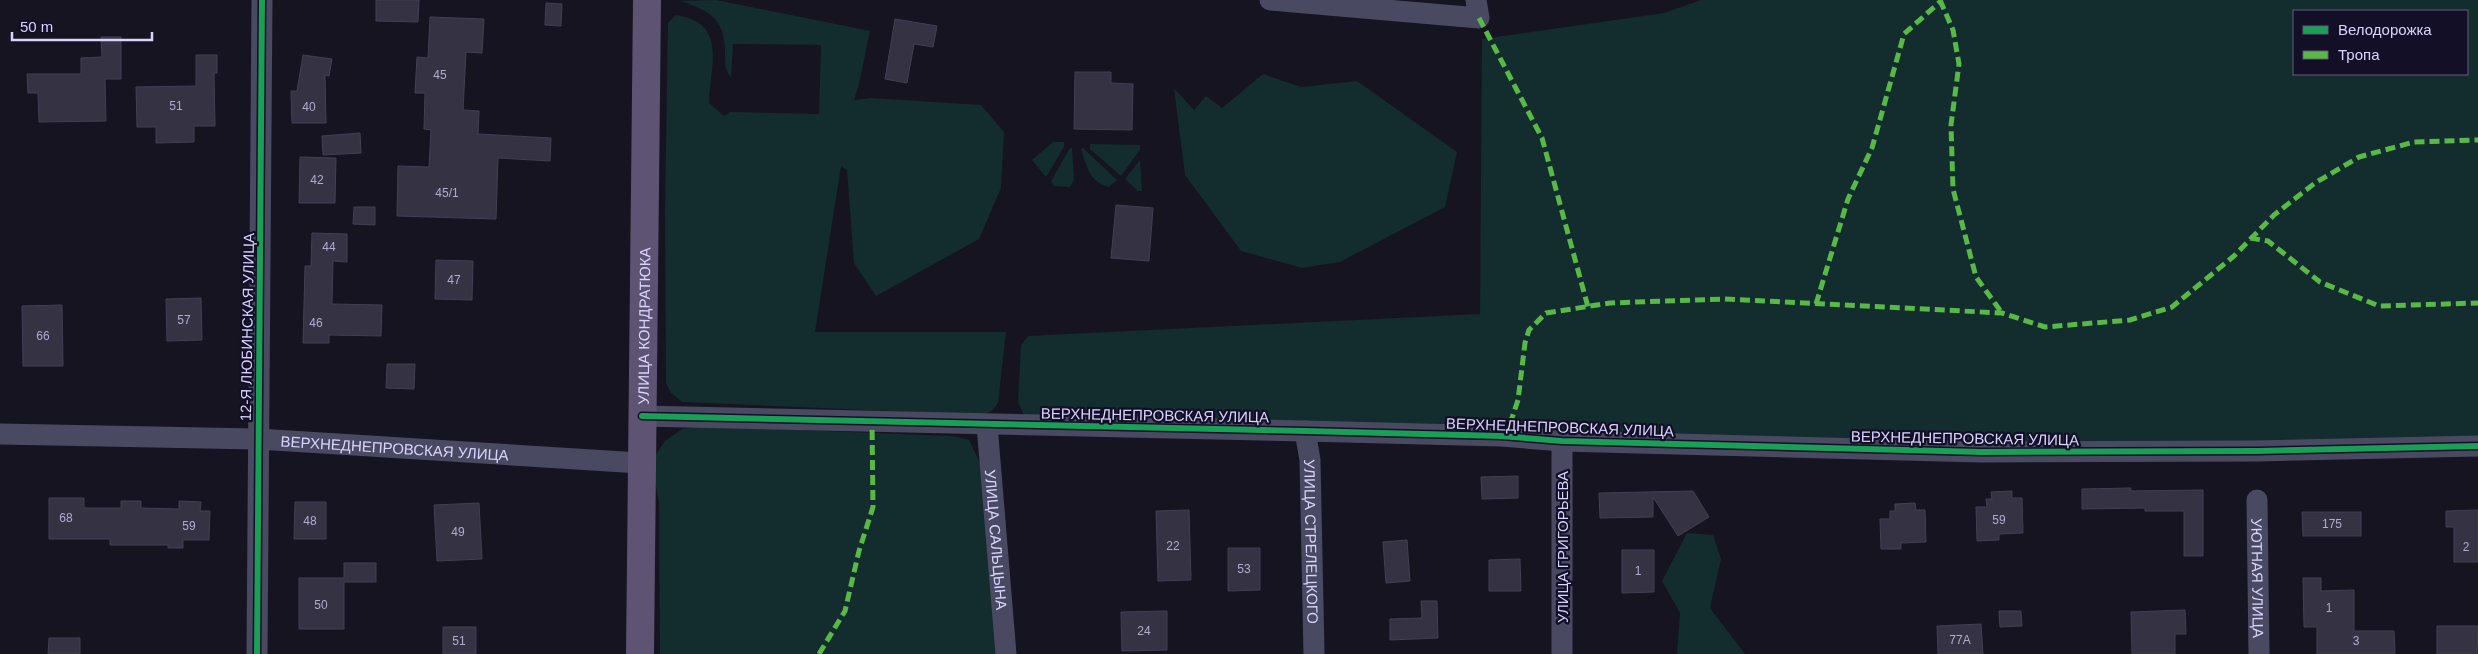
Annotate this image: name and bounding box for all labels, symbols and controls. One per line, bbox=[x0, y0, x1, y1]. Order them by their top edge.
scale bar bbox=[12, 10, 152, 42]
legend bbox=[2293, 10, 2468, 75]
text: 50 m bbox=[20, 18, 53, 35]
text: Велодорожка bbox=[2338, 21, 2432, 38]
text: Тропа bbox=[2338, 46, 2380, 63]
house number: 45 bbox=[433, 68, 447, 82]
house number: 51 bbox=[169, 99, 183, 113]
house number: 40 bbox=[302, 100, 316, 114]
house number: 42 bbox=[310, 173, 324, 187]
house number: 45/1 bbox=[435, 186, 459, 200]
street label: 12-Я ЛЮБИНСКАЯ УЛИЦА bbox=[237, 233, 257, 421]
house number: 44 bbox=[322, 240, 336, 254]
street label: УЛИЦА КОНДРАТЮКА bbox=[634, 247, 653, 405]
house number: 47 bbox=[447, 273, 461, 287]
house number: 57 bbox=[177, 313, 191, 327]
house number: 46 bbox=[309, 316, 323, 330]
house number: 66 bbox=[36, 329, 50, 343]
street label: ВЕРХНЕДНЕПРОВСКАЯ УЛИЦА bbox=[1041, 405, 1269, 425]
street label: ВЕРХНЕДНЕПРОВСКАЯ УЛИЦА bbox=[1446, 415, 1674, 439]
street label: ВЕРХНЕДНЕПРОВСКАЯ УЛИЦА bbox=[1851, 428, 2079, 448]
street label: ВЕРХНЕДНЕПРОВСКАЯ УЛИЦА bbox=[280, 432, 509, 463]
street label: УЛИЦА СТРЕЛЕЦКОГО bbox=[1301, 459, 1322, 624]
street label: УЛИЦА САЛЬЦЫНА bbox=[982, 469, 1011, 610]
street label: УЛИЦА ГРИГОРЬЕВА bbox=[1554, 471, 1571, 623]
house number: 68 bbox=[59, 511, 73, 525]
house number: 59 bbox=[1992, 513, 2006, 527]
house number: 48 bbox=[303, 514, 317, 528]
house number: 175 bbox=[2322, 517, 2342, 531]
street label: УЮТНАЯ УЛИЦА bbox=[2249, 518, 2267, 638]
house number: 59 bbox=[182, 519, 196, 533]
house number: 49 bbox=[451, 525, 465, 539]
house number: 22 bbox=[1166, 539, 1180, 553]
house number: 2 bbox=[2463, 540, 2470, 554]
house number: 53 bbox=[1237, 562, 1251, 576]
house number: 1 bbox=[1635, 564, 1642, 578]
house number: 50 bbox=[314, 598, 328, 612]
house number: 1 bbox=[2326, 601, 2333, 615]
house number: 24 bbox=[1137, 624, 1151, 638]
house number: 77А bbox=[1949, 633, 1971, 647]
house number: 51 bbox=[452, 634, 466, 648]
house number: 3 bbox=[2353, 634, 2360, 648]

